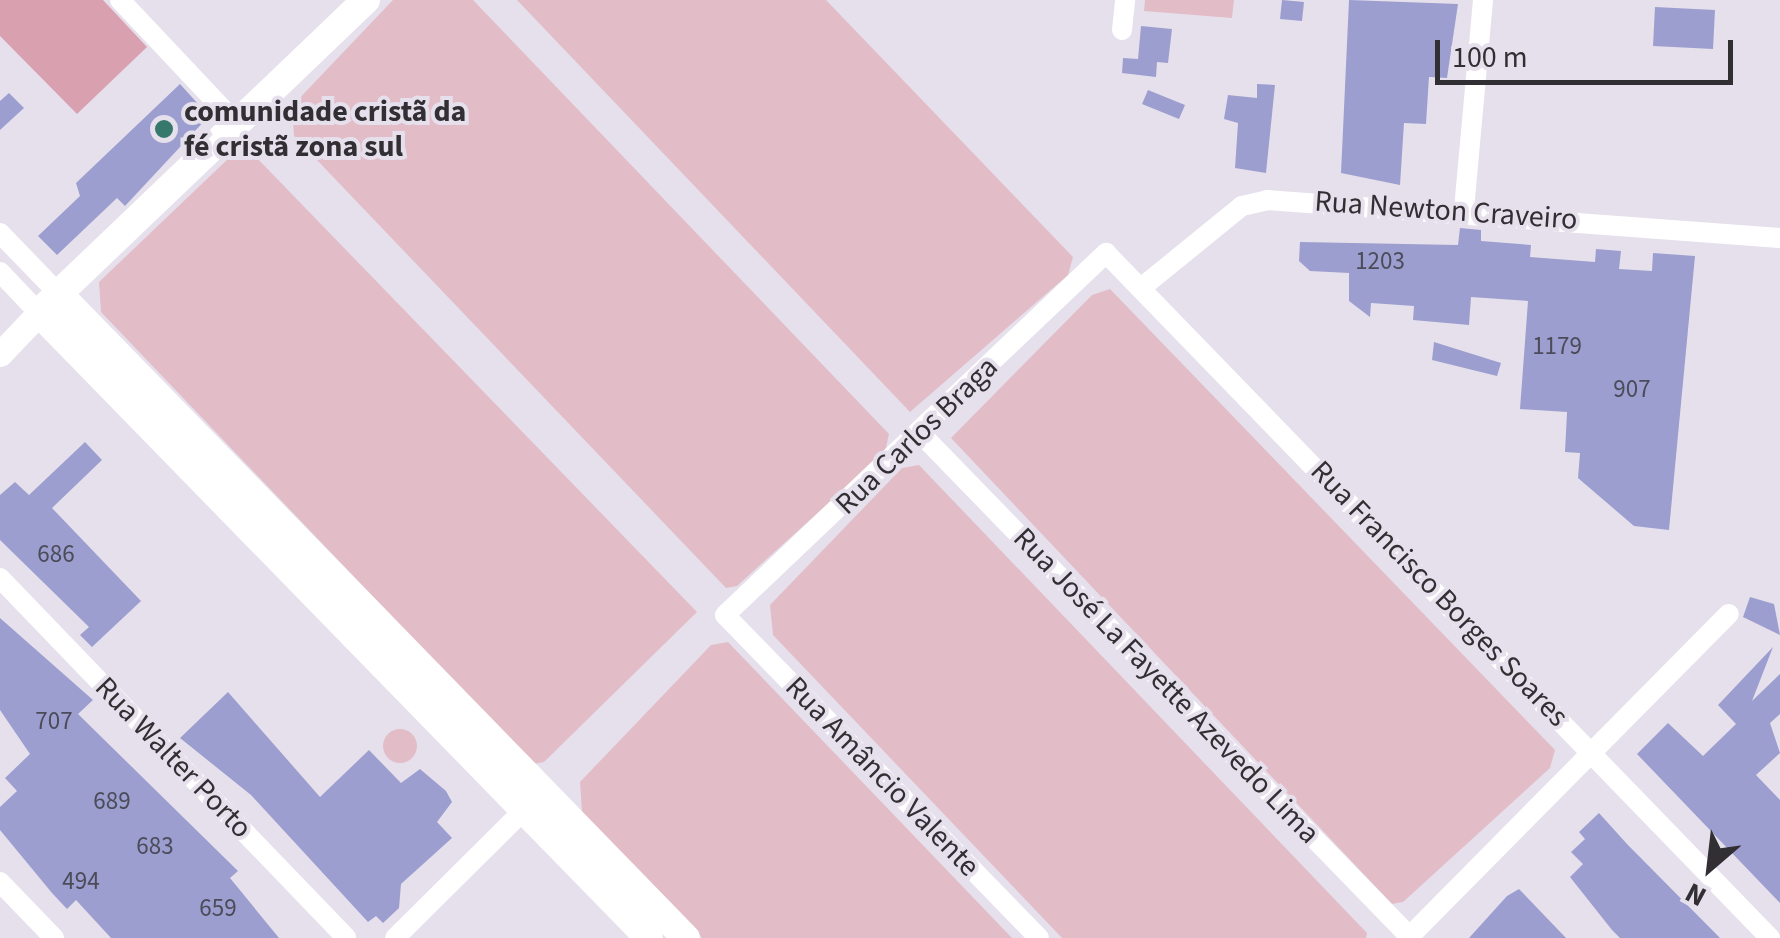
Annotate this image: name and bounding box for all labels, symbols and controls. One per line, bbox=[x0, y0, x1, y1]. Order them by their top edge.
scale bar bbox=[1440, 20, 1738, 82]
text: 100 m bbox=[1452, 36, 1528, 79]
place label: comunidade cristã da fé cristã zona sul bbox=[184, 94, 466, 164]
marker: comunidade cristã da fé cristã zona sul bbox=[153, 118, 175, 140]
street label: Rua Newton Craveiro bbox=[1313, 184, 1579, 238]
house number: 1203 bbox=[1355, 246, 1405, 276]
house number: 1179 bbox=[1532, 331, 1582, 361]
street label: Rua Carlos Braga bbox=[828, 349, 1006, 523]
house number: 907 bbox=[1613, 374, 1651, 404]
street label: Rua Francisco Borges Soares bbox=[1303, 454, 1575, 734]
street label: Rua José La Fayette Azevedo Lima bbox=[1005, 521, 1327, 851]
house number: 686 bbox=[37, 539, 75, 569]
street label: Rua Walter Porto bbox=[87, 670, 259, 846]
street label: Rua Amâncio Valente bbox=[777, 670, 987, 884]
house number: 707 bbox=[35, 706, 73, 736]
house number: 689 bbox=[93, 786, 131, 816]
north arrow bbox=[1660, 818, 1760, 918]
house number: 683 bbox=[136, 831, 174, 861]
house number: 494 bbox=[62, 866, 100, 896]
text: N bbox=[1678, 872, 1714, 917]
house number: 659 bbox=[199, 893, 237, 923]

